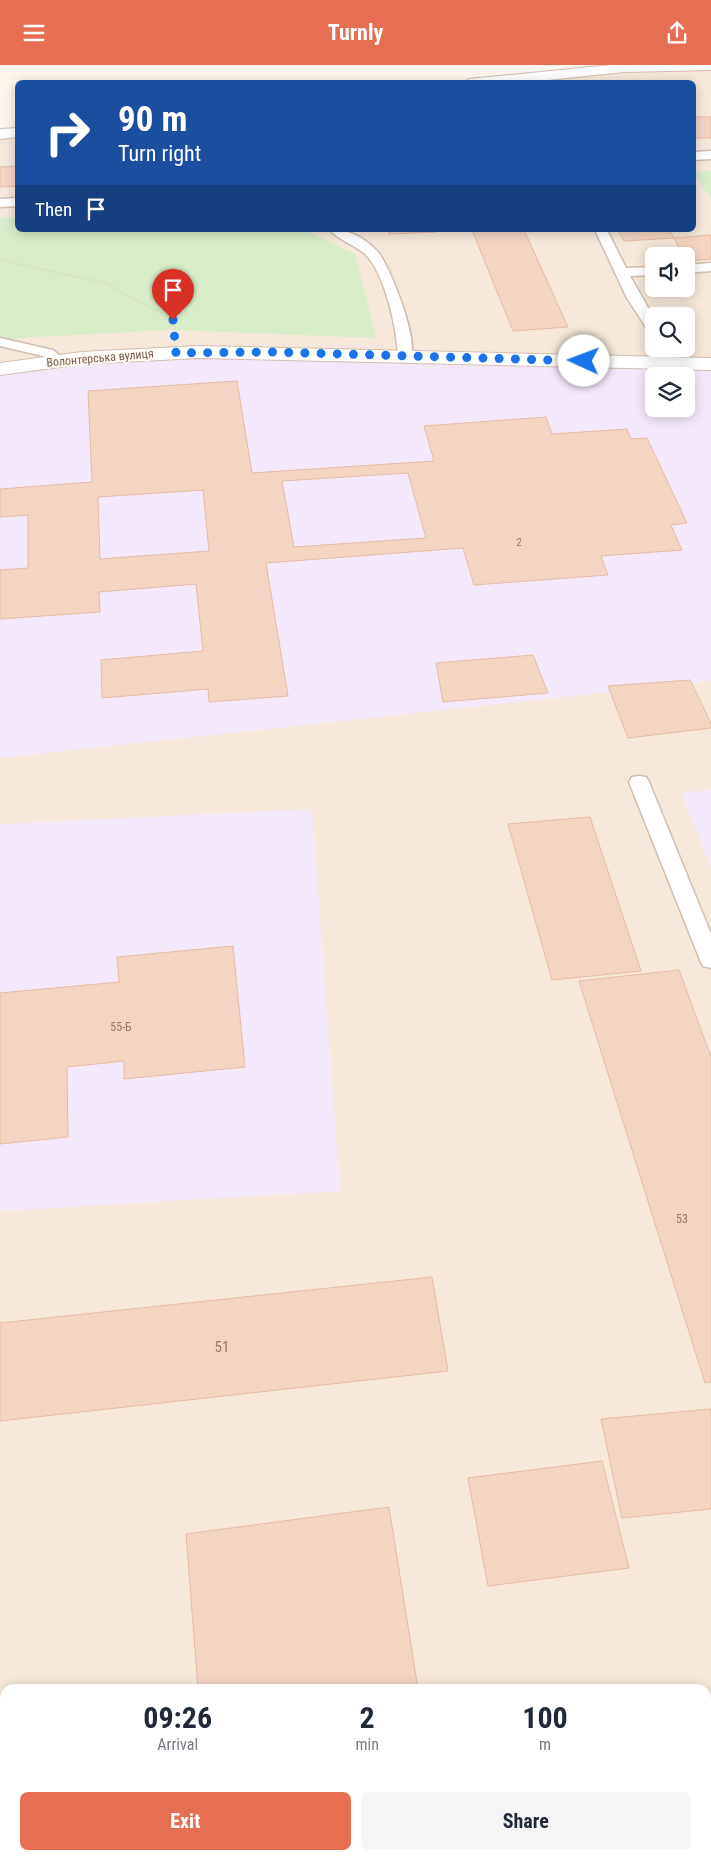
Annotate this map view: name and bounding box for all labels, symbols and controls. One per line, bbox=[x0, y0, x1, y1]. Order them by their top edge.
icon: menu bbox=[20, 19, 48, 47]
icon: share bbox=[663, 19, 691, 47]
text: Turnly bbox=[328, 20, 383, 45]
text: 90 m bbox=[118, 99, 187, 140]
icon: right bbox=[35, 100, 100, 165]
text: Turn right bbox=[118, 141, 201, 166]
icon: arrive bbox=[82, 195, 110, 223]
text: Then bbox=[35, 198, 72, 221]
map controls bbox=[645, 247, 695, 417]
button: sound bbox=[645, 247, 695, 297]
pin bbox=[152, 269, 194, 320]
icon: arrive bbox=[159, 276, 187, 304]
button: search bbox=[645, 307, 695, 357]
position arrow bbox=[557, 334, 609, 386]
street label: Волонтерська вулиця bbox=[46, 346, 154, 370]
button: layers bbox=[645, 367, 695, 417]
house number: 2 bbox=[516, 536, 522, 549]
house number: 55-Б bbox=[110, 1020, 132, 1034]
house number: 53 bbox=[676, 1212, 688, 1226]
house number: 51 bbox=[215, 1338, 229, 1356]
text: 09:26 bbox=[143, 1700, 212, 1735]
text: 2 bbox=[360, 1700, 375, 1735]
text: 100 bbox=[522, 1700, 568, 1735]
text: Arrival bbox=[157, 1735, 198, 1754]
text: min bbox=[355, 1735, 379, 1754]
text: m bbox=[539, 1735, 551, 1754]
button: Exit bbox=[20, 1792, 351, 1850]
button: Share bbox=[361, 1792, 691, 1850]

